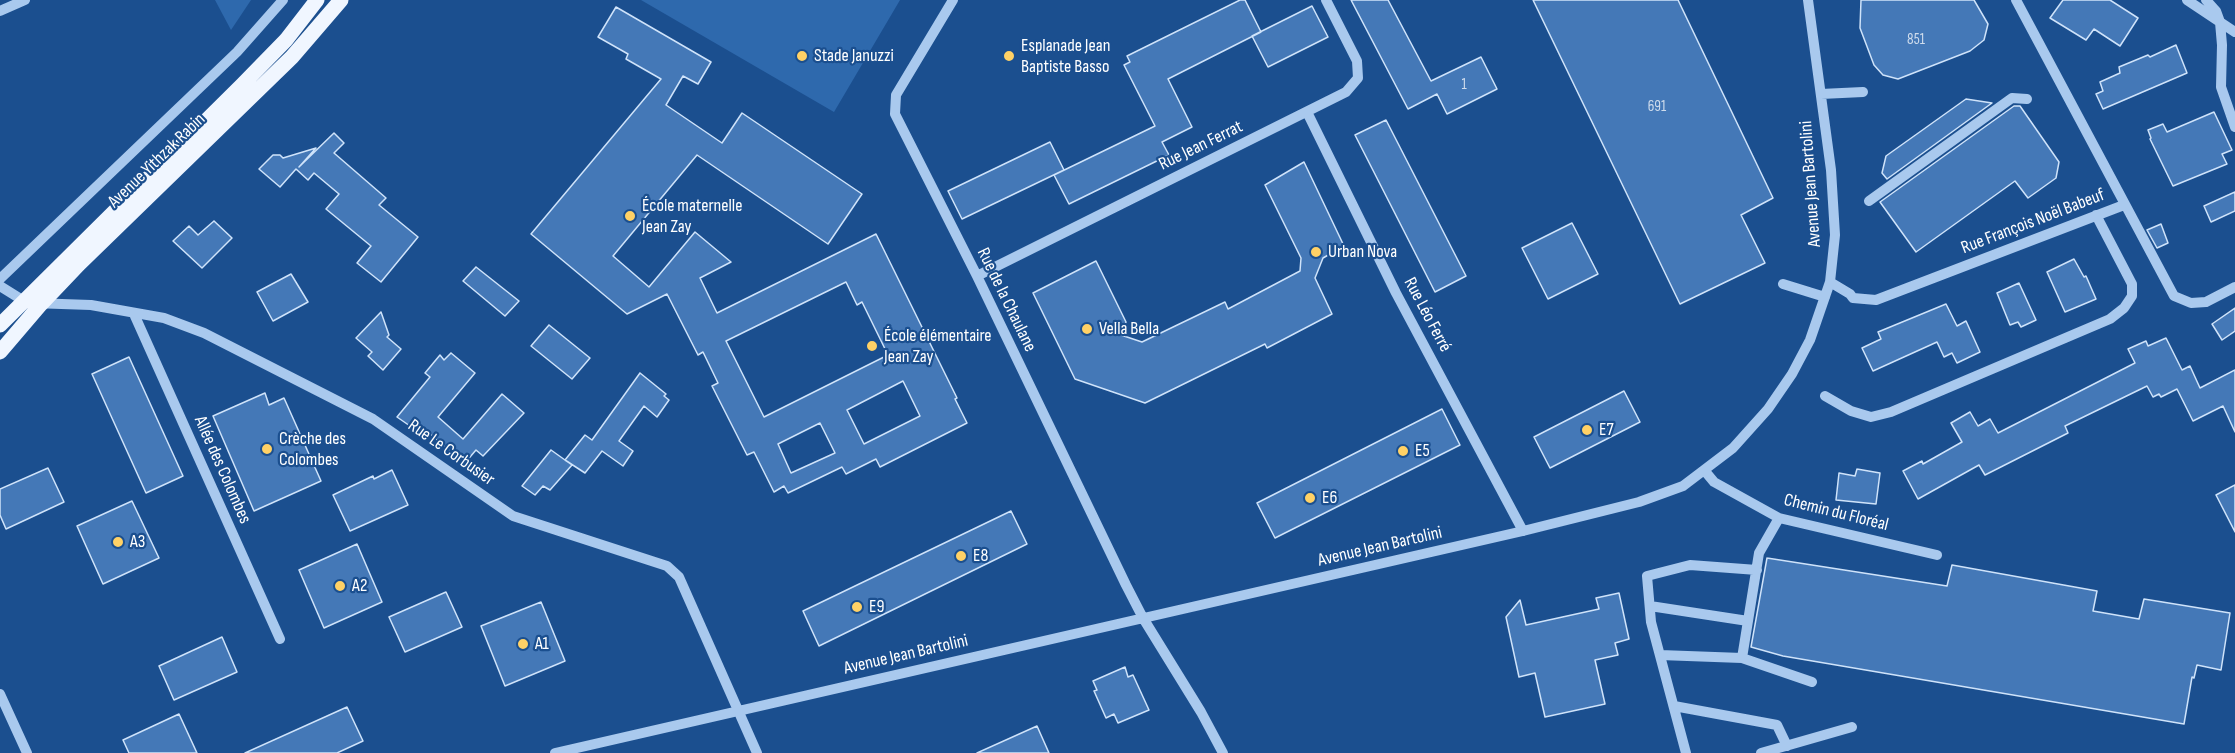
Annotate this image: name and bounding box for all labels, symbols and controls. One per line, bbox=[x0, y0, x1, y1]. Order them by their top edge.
house number: 851 bbox=[1907, 31, 1925, 49]
place label: Esplanade Jean Baptiste Basso bbox=[1021, 35, 1110, 78]
place label: Stade Januzzi bbox=[814, 45, 894, 67]
marker: Stade Januzzi bbox=[795, 49, 809, 63]
marker: Esplanade Jean Baptiste Basso bbox=[1002, 49, 1016, 63]
house number: 1 bbox=[1461, 76, 1467, 94]
house number: 691 bbox=[1648, 98, 1666, 116]
street label: Avenue Yithzak Rabin bbox=[104, 109, 210, 213]
street label: Rue Jean Ferrat bbox=[1156, 116, 1246, 176]
street label: Avenue Jean Bartolini bbox=[1796, 120, 1826, 248]
street label: Rue François Noël Babeuf bbox=[1958, 185, 2108, 259]
place label: École maternelle Jean Zay bbox=[642, 195, 742, 238]
marker: École maternelle Jean Zay bbox=[623, 209, 637, 223]
place label: Urban Nova bbox=[1328, 241, 1397, 263]
street label: Rue de la Chaulane bbox=[972, 245, 1040, 355]
marker: Urban Nova bbox=[1309, 245, 1323, 259]
street label: Rue Léo Ferré bbox=[1398, 274, 1456, 356]
place label: Vella Bella bbox=[1099, 318, 1159, 340]
marker: Vella Bella bbox=[1080, 322, 1094, 336]
place label: École élémentaire Jean Zay bbox=[884, 325, 992, 368]
marker: École élémentaire Jean Zay bbox=[865, 339, 879, 353]
street label: Allée des Colombes bbox=[189, 413, 255, 527]
street label: Rue Le Corbusier bbox=[403, 415, 499, 491]
place label: E7 bbox=[1599, 419, 1614, 441]
marker: E7 bbox=[1580, 423, 1594, 437]
place label: Crèche des Colombes bbox=[279, 428, 346, 470]
place label: E5 bbox=[1415, 440, 1430, 462]
marker: Crèche des Colombes bbox=[260, 442, 274, 456]
marker: E5 bbox=[1396, 444, 1410, 458]
place label: E6 bbox=[1322, 487, 1337, 509]
street label: Chemin du Floréal bbox=[1781, 490, 1891, 536]
marker: E6 bbox=[1303, 491, 1317, 505]
street label: Avenue Jean Bartolini bbox=[1316, 522, 1444, 572]
place label: A3 bbox=[130, 531, 145, 553]
marker: A3 bbox=[111, 535, 125, 549]
place label: E8 bbox=[973, 545, 988, 567]
marker: E8 bbox=[954, 549, 968, 563]
place label: A2 bbox=[352, 575, 367, 597]
marker: A2 bbox=[333, 579, 347, 593]
place label: E9 bbox=[869, 596, 884, 618]
marker: E9 bbox=[850, 600, 864, 614]
street label: Avenue Jean Bartolini bbox=[842, 630, 970, 680]
place label: A1 bbox=[535, 633, 549, 655]
marker: A1 bbox=[516, 637, 530, 651]

